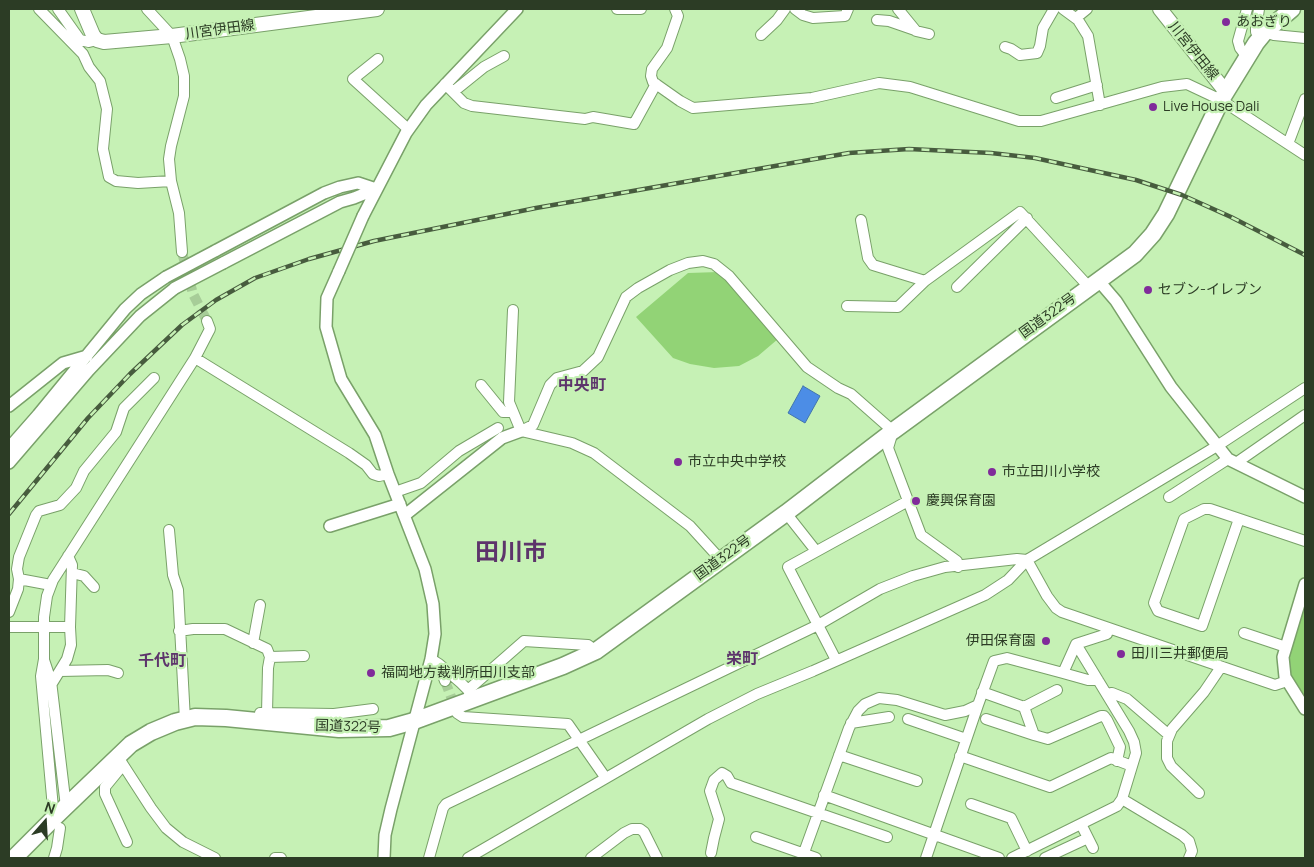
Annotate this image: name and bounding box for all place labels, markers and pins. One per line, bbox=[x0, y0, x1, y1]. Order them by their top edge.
place label: あおぎり bbox=[1236, 14, 1292, 30]
marker: あおぎり bbox=[1220, 16, 1232, 28]
place label: Live House Dali bbox=[1163, 99, 1259, 115]
marker: Live House Dali bbox=[1147, 101, 1159, 113]
place label: セブン-イレブン bbox=[1158, 282, 1262, 298]
marker: セブン-イレブン bbox=[1142, 284, 1154, 296]
place label: 市立中央中学校 bbox=[688, 454, 786, 470]
marker: 市立中央中学校 bbox=[672, 456, 684, 468]
place label: 市立田川小学校 bbox=[1002, 464, 1100, 480]
marker: 市立田川小学校 bbox=[986, 466, 998, 478]
place label: 慶興保育園 bbox=[926, 493, 996, 509]
marker: 慶興保育園 bbox=[910, 495, 922, 507]
place label: 伊田保育園 bbox=[966, 633, 1036, 649]
marker: 伊田保育園 bbox=[1040, 635, 1052, 647]
place label: 田川三井郵便局 bbox=[1131, 646, 1229, 662]
marker: 田川三井郵便局 bbox=[1115, 648, 1127, 660]
place label: 福岡地方裁判所田川支部 bbox=[381, 665, 535, 681]
marker: 福岡地方裁判所田川支部 bbox=[365, 667, 377, 679]

